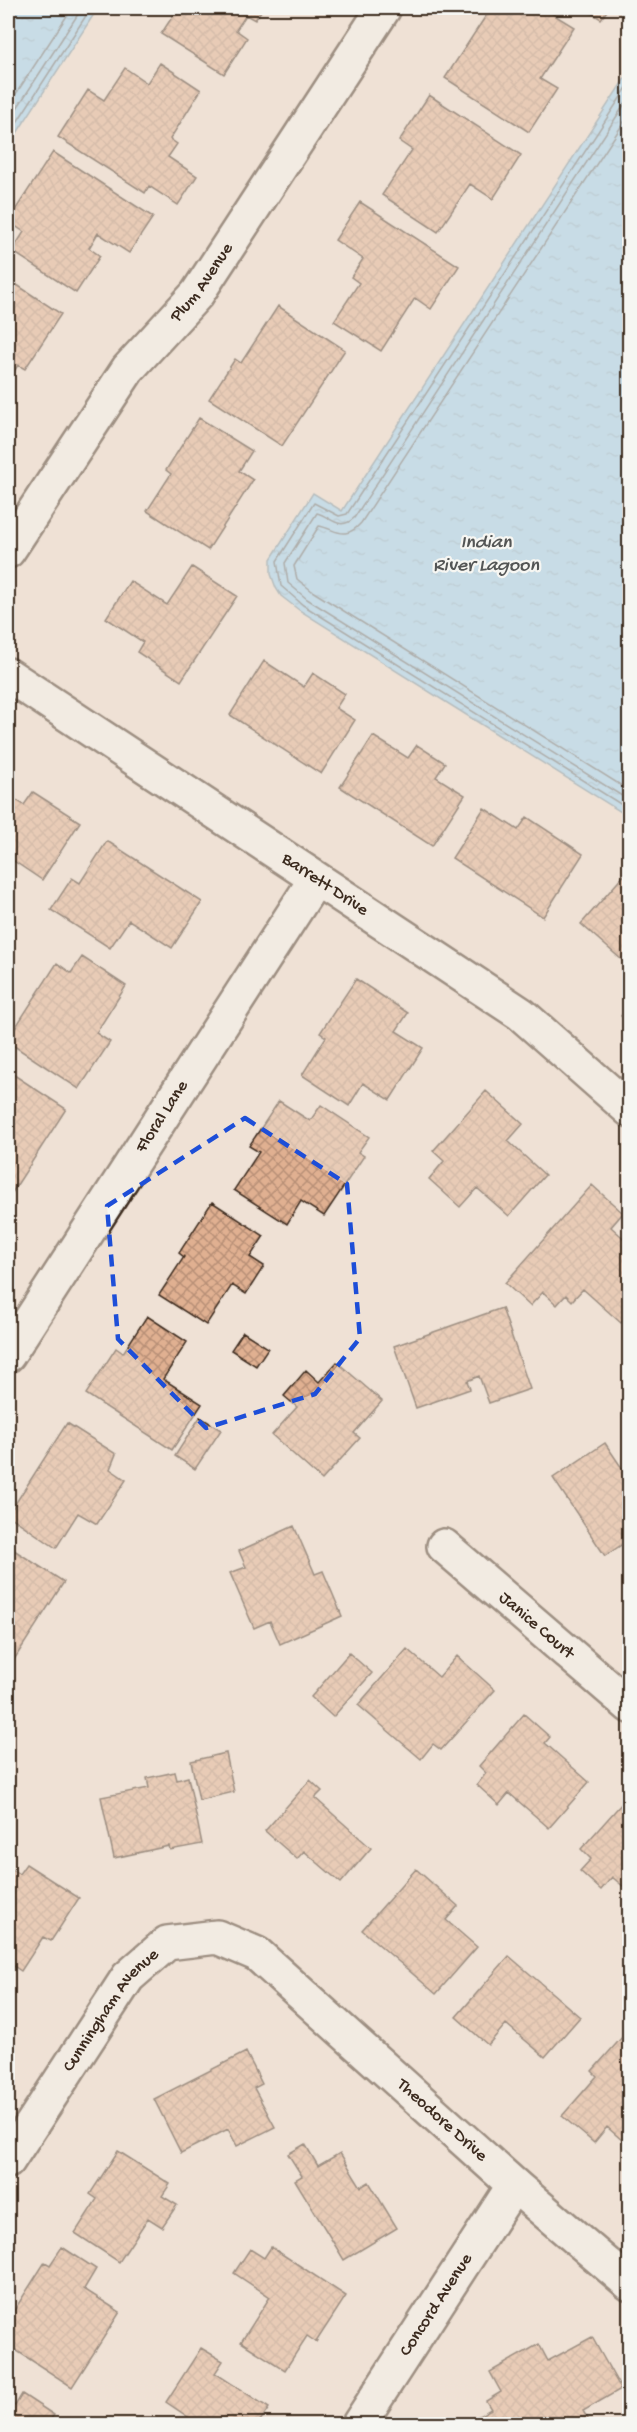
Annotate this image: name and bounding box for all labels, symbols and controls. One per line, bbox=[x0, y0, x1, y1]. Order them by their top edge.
street label: Plum Avenue bbox=[165, 238, 238, 327]
water label: Indian River Lagoon bbox=[433, 532, 539, 578]
street label: Barrett Drive bbox=[277, 848, 373, 921]
street label: Floral Lane bbox=[131, 1076, 194, 1157]
street label: Janice Court bbox=[494, 1587, 580, 1665]
street label: Cunningham Avenue bbox=[58, 1944, 164, 2076]
street label: Theodore Drive bbox=[392, 2074, 492, 2167]
street label: Concord Avenue bbox=[395, 2249, 478, 2360]

